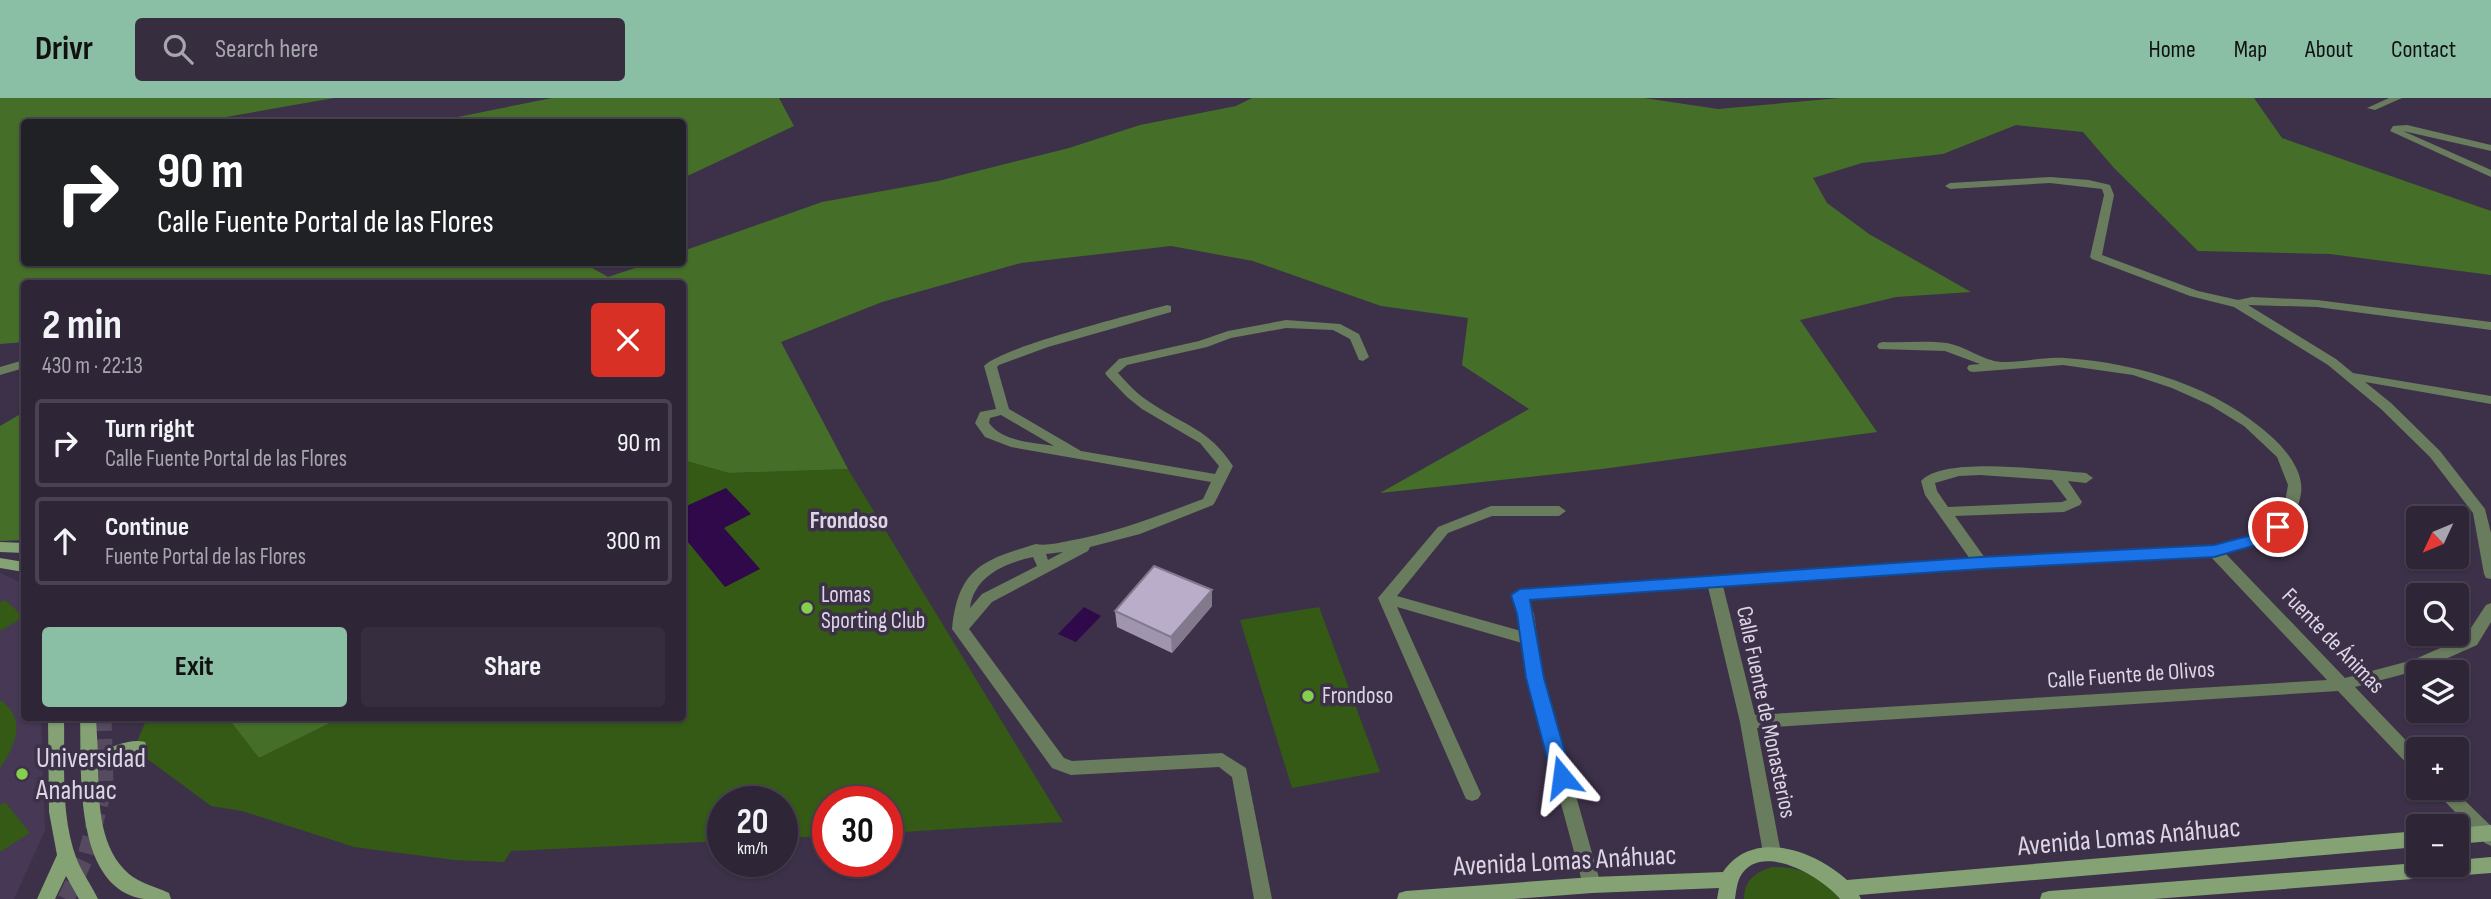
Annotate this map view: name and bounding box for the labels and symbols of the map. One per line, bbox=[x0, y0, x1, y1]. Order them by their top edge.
pin bbox=[2248, 497, 2308, 557]
district label: Frondoso bbox=[810, 506, 888, 535]
north arrow bbox=[2406, 506, 2469, 569]
place label: Lomas Sporting Club bbox=[821, 581, 925, 635]
street label: Fuente de Ánimas bbox=[2276, 582, 2390, 700]
marker: Lomas Sporting Club bbox=[799, 600, 815, 616]
street label: Calle Fuente de Monasterios bbox=[1730, 604, 1802, 820]
street label: Calle Fuente de Olivos bbox=[2046, 655, 2216, 695]
place label: Frondoso bbox=[1322, 682, 1393, 710]
marker: Frondoso bbox=[1300, 688, 1316, 704]
position arrow bbox=[1525, 740, 1599, 814]
place label: Universidad Anahuac bbox=[35, 742, 146, 807]
marker: Universidad Anahuac bbox=[14, 766, 30, 782]
speed limit sign: 30 bbox=[812, 786, 903, 877]
street label: Avenida Lomas Anáhuac bbox=[2015, 811, 2242, 863]
street label: Avenida Lomas Anáhuac bbox=[1452, 839, 1677, 883]

